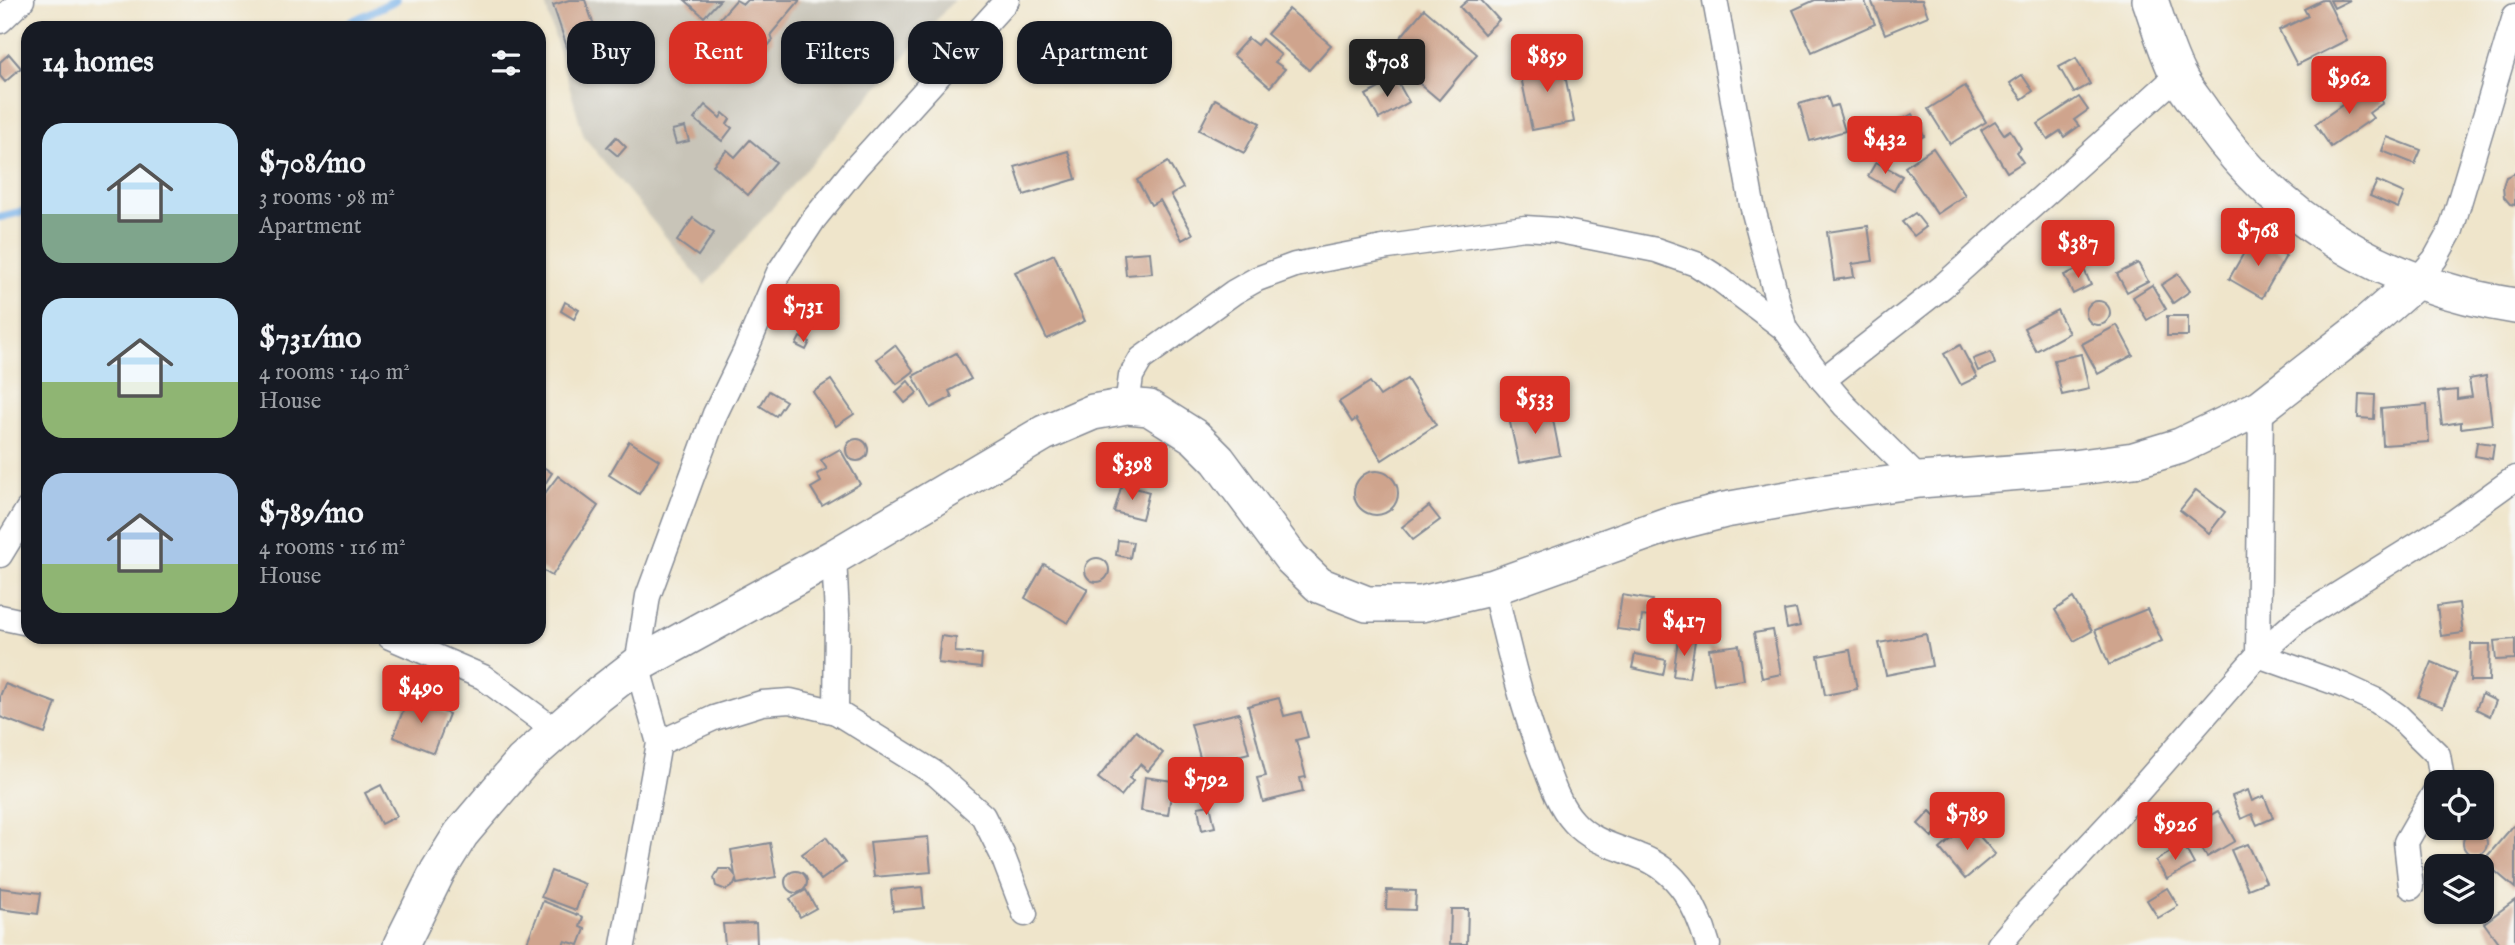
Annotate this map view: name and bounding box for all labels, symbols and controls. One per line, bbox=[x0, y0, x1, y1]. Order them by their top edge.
chip: Buy bbox=[567, 21, 655, 84]
chip: Rent bbox=[669, 21, 767, 84]
chip: Filters bbox=[781, 21, 894, 84]
chip: New bbox=[908, 21, 1003, 84]
chip: Apartment bbox=[1017, 21, 1172, 84]
pin: $859 bbox=[1506, 34, 1588, 94]
pin: $708 bbox=[1346, 40, 1428, 99]
text: $859 bbox=[1527, 42, 1567, 71]
text: 14 homes bbox=[42, 44, 154, 82]
icon: filters bbox=[487, 44, 525, 82]
text: $708 bbox=[1365, 47, 1409, 76]
pin: $962 bbox=[2308, 57, 2390, 116]
text: $962 bbox=[2327, 64, 2371, 93]
pin: $432 bbox=[1844, 116, 1926, 176]
text: $432 bbox=[1863, 124, 1907, 153]
text: $708/mo bbox=[259, 145, 366, 183]
icon: home bbox=[98, 151, 182, 235]
text: 3 rooms · 98 m² bbox=[259, 183, 395, 212]
pin: $768 bbox=[2217, 208, 2299, 268]
text: Apartment bbox=[259, 212, 362, 241]
text: $768 bbox=[2237, 216, 2279, 245]
pin: $387 bbox=[2037, 220, 2119, 280]
text: $387 bbox=[2057, 228, 2099, 257]
pin: $731 bbox=[762, 284, 844, 344]
text: $731 bbox=[783, 292, 823, 321]
text: $731/mo bbox=[259, 320, 361, 358]
icon: home bbox=[98, 326, 182, 410]
text: 4 rooms · 140 m² bbox=[259, 358, 410, 387]
pin: $533 bbox=[1494, 376, 1576, 436]
text: $533 bbox=[1516, 384, 1554, 413]
text: House bbox=[259, 387, 321, 416]
pin: $398 bbox=[1091, 442, 1173, 502]
text: $398 bbox=[1112, 450, 1152, 479]
text: $789/mo bbox=[259, 495, 364, 533]
icon: home bbox=[98, 501, 182, 585]
text: 4 rooms · 116 m² bbox=[259, 533, 406, 562]
text: House bbox=[259, 562, 321, 591]
pin: $417 bbox=[1643, 598, 1725, 658]
text: $417 bbox=[1662, 606, 1706, 635]
pin: $490 bbox=[380, 666, 462, 725]
text: $490 bbox=[398, 673, 444, 702]
pin: $792 bbox=[1165, 758, 1247, 817]
text: $792 bbox=[1184, 765, 1228, 794]
map controls bbox=[2424, 770, 2494, 924]
button: locate bbox=[2424, 770, 2494, 840]
pin: $789 bbox=[1926, 792, 2008, 852]
text: $789 bbox=[1946, 800, 1988, 829]
pin: $926 bbox=[2134, 802, 2216, 862]
text: $926 bbox=[2153, 810, 2197, 839]
button: layers bbox=[2424, 854, 2494, 924]

